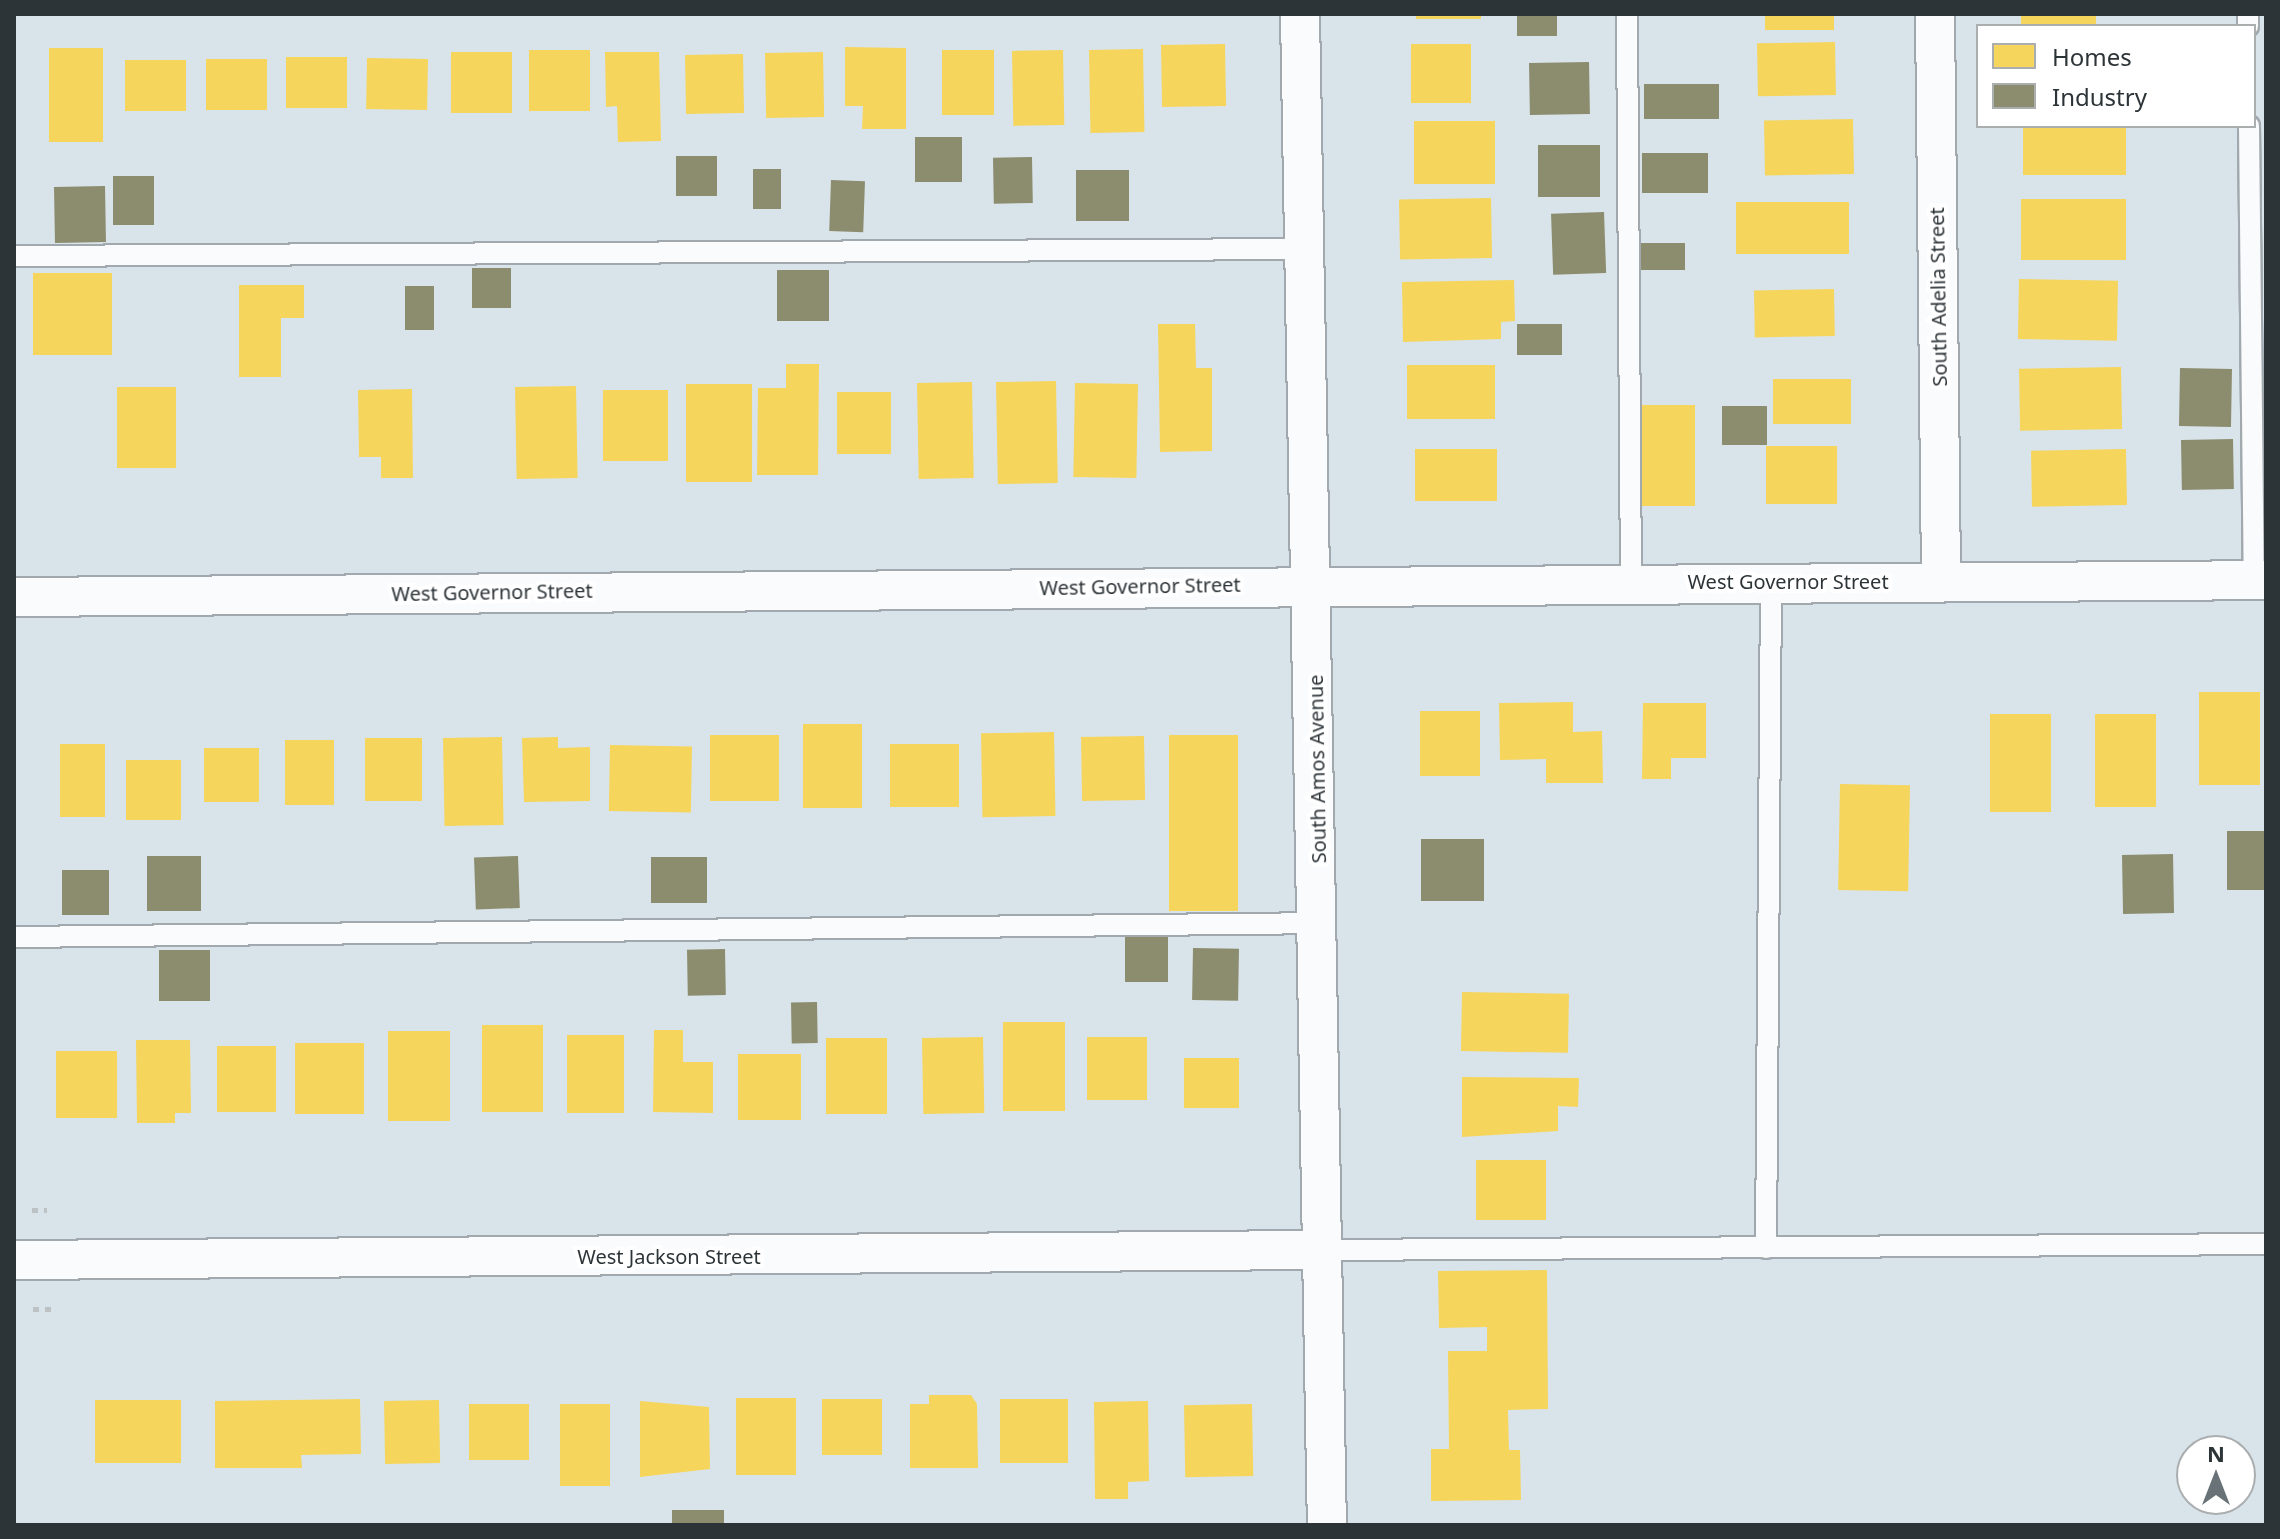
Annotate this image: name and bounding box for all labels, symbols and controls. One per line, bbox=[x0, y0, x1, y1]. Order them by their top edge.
legend bbox=[1976, 24, 2256, 128]
text: Homes bbox=[2052, 40, 2132, 73]
text: Industry bbox=[2052, 80, 2147, 113]
street label: South Adelia Street bbox=[1924, 207, 1952, 387]
street label: West Governor Street bbox=[1687, 569, 1889, 593]
street label: West Governor Street bbox=[1039, 572, 1241, 600]
street label: West Governor Street bbox=[391, 578, 593, 606]
street label: South Amos Avenue bbox=[1303, 674, 1331, 864]
street label: West Jackson Street bbox=[577, 1244, 761, 1268]
north arrow bbox=[2176, 1435, 2256, 1515]
text: N bbox=[2207, 1438, 2225, 1468]

